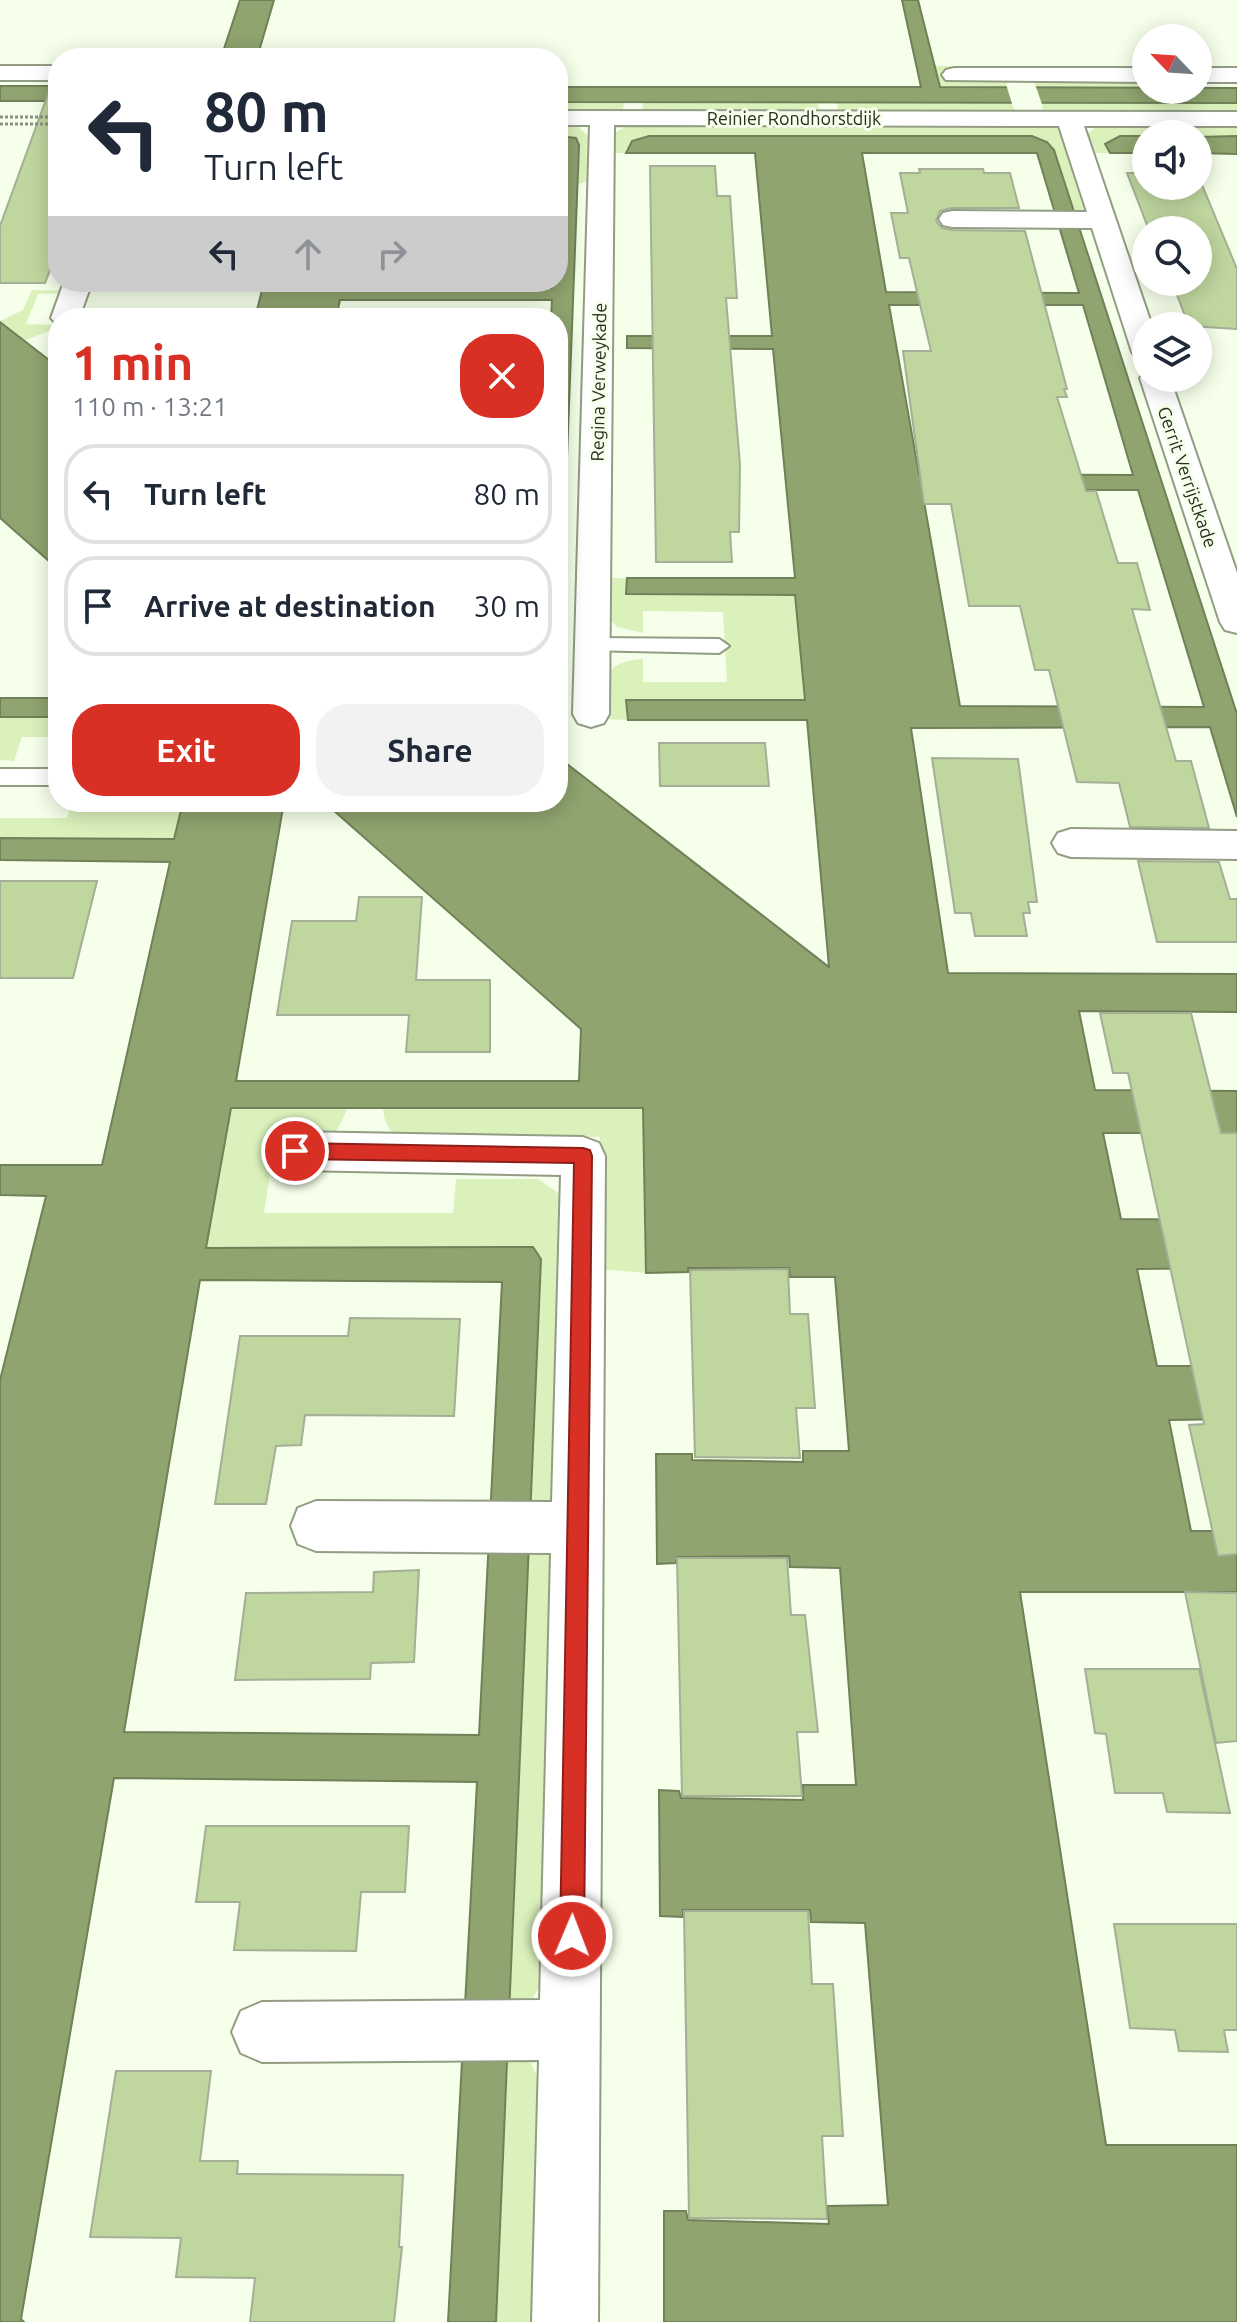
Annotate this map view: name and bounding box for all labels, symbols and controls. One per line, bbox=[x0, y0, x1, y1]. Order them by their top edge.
north arrow bbox=[1132, 24, 1212, 104]
map controls bbox=[1132, 24, 1212, 392]
icon: left bbox=[72, 80, 176, 184]
text: 80 m bbox=[204, 80, 329, 143]
street label: Reinier Rondhorstdijk bbox=[707, 108, 881, 128]
button: sound bbox=[1132, 120, 1212, 200]
text: Turn left bbox=[204, 146, 343, 187]
button: search bbox=[1132, 216, 1212, 296]
icon: left bbox=[202, 232, 246, 276]
icon: ahead bbox=[286, 232, 330, 276]
icon: right bbox=[370, 232, 414, 276]
street label: Regina Verweykade bbox=[587, 302, 609, 462]
button: layers bbox=[1132, 312, 1212, 392]
button: close bbox=[460, 334, 544, 418]
text: 1 min bbox=[72, 335, 193, 389]
text: 110 m · 13:21 bbox=[72, 392, 228, 421]
street label: Gerrit Verrijstkade bbox=[1154, 404, 1222, 550]
icon: left bbox=[76, 472, 120, 516]
text: Turn left bbox=[144, 477, 266, 511]
text: 80 m bbox=[473, 477, 540, 511]
icon: arrive bbox=[76, 584, 120, 628]
text: Arrive at destination bbox=[144, 589, 436, 623]
text: 30 m bbox=[473, 589, 540, 623]
button: Exit bbox=[72, 704, 300, 796]
button: Share bbox=[316, 704, 544, 796]
pin bbox=[261, 1117, 329, 1185]
icon: arrive bbox=[273, 1129, 317, 1173]
position arrow bbox=[530, 1894, 614, 1978]

